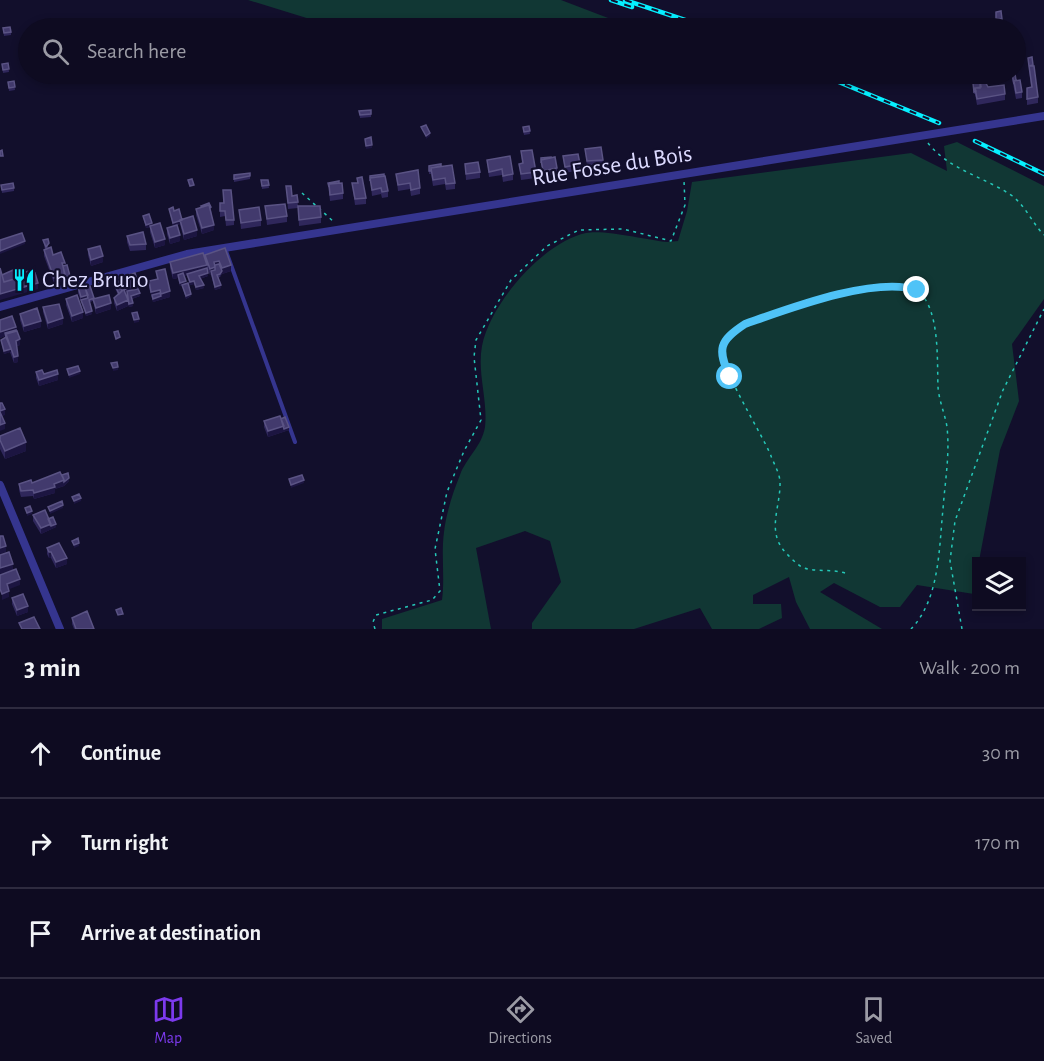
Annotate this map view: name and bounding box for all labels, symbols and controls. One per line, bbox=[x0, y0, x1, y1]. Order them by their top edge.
search box bbox=[18, 18, 1026, 84]
icon: search bbox=[39, 35, 72, 68]
text: Search here bbox=[87, 40, 186, 62]
street label: Rue Fosse du Bois bbox=[530, 141, 694, 191]
restaurant icon: Chez Bruno bbox=[11, 267, 37, 293]
place label: Chez Bruno bbox=[42, 268, 148, 292]
route end bbox=[903, 276, 929, 302]
route start bbox=[716, 363, 742, 389]
map controls bbox=[972, 557, 1026, 611]
button: layers bbox=[972, 557, 1026, 611]
text: 3 min bbox=[24, 655, 81, 681]
text: Walk · 200 m bbox=[919, 658, 1020, 678]
icon: ahead bbox=[24, 737, 57, 770]
text: Continue bbox=[81, 742, 161, 764]
text: 30 m bbox=[982, 743, 1020, 763]
icon: right bbox=[24, 827, 57, 860]
text: Turn right bbox=[81, 832, 168, 854]
text: 170 m bbox=[975, 833, 1020, 853]
icon: arrive bbox=[24, 917, 57, 950]
text: Arrive at destination bbox=[81, 922, 261, 944]
tab: Map bbox=[152, 993, 185, 1048]
tab: Directions bbox=[488, 993, 552, 1048]
tab: Saved bbox=[856, 993, 892, 1048]

